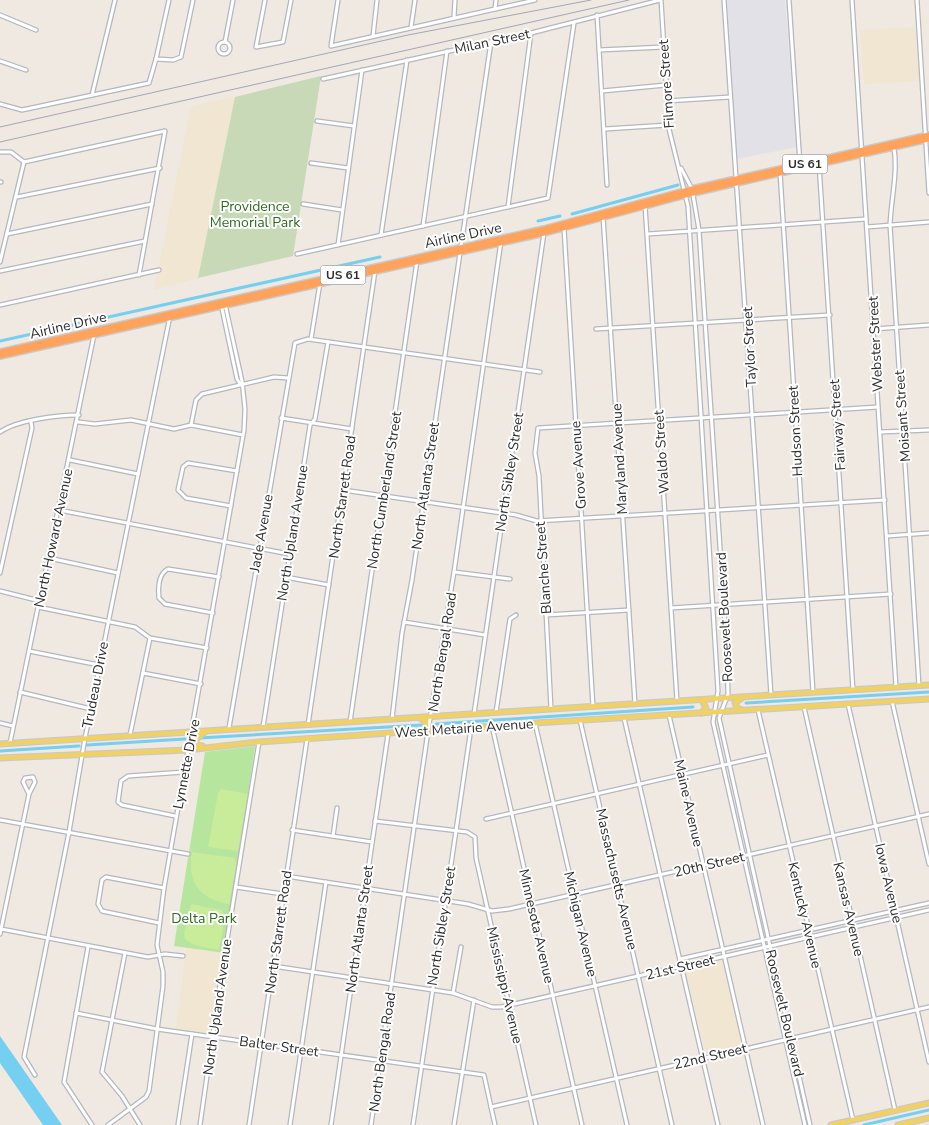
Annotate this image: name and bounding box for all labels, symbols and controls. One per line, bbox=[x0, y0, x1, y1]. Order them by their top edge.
street label: Milan Street bbox=[453, 24, 532, 59]
street label: Filmore Street bbox=[654, 39, 679, 129]
road number: US 61 bbox=[782, 154, 828, 173]
park label: Providence Memorial Park bbox=[210, 197, 301, 232]
street label: Airline Drive bbox=[423, 218, 503, 253]
road number: US 61 bbox=[320, 266, 366, 284]
street label: Webster Street bbox=[863, 295, 887, 392]
street label: Taylor Street bbox=[738, 306, 761, 388]
street label: Airline Drive bbox=[28, 307, 108, 344]
street label: Moisant Street bbox=[890, 369, 915, 462]
street label: Fairway Street bbox=[825, 379, 850, 471]
street label: Hudson Street bbox=[784, 385, 807, 477]
street label: Maryland Avenue bbox=[607, 403, 632, 515]
street label: Waldo Street bbox=[649, 409, 674, 494]
street label: North Cumberland Street bbox=[363, 410, 406, 570]
street label: North Sibley Street bbox=[491, 411, 528, 533]
street label: Grove Avenue bbox=[566, 420, 591, 510]
street label: North Atlanta Street bbox=[407, 421, 444, 551]
street label: North Starrett Road bbox=[324, 434, 361, 560]
street label: North Upland Avenue bbox=[272, 464, 313, 602]
street label: North Howard Avenue bbox=[29, 467, 78, 609]
street label: Jade Avenue bbox=[245, 493, 278, 575]
street label: Blanche Street bbox=[531, 521, 556, 615]
street label: Roosevelt Boulevard bbox=[712, 552, 737, 682]
street label: North Bengal Road bbox=[424, 591, 461, 713]
street label: Trudeau Drive bbox=[78, 640, 113, 730]
street label: West Metairie Avenue bbox=[394, 714, 534, 743]
street label: Lynnette Drive bbox=[168, 717, 205, 811]
street label: Maine Avenue bbox=[669, 757, 708, 849]
street label: Massachusetts Avenue bbox=[591, 807, 642, 952]
street label: Iowa Avenue bbox=[870, 841, 907, 925]
street label: 20th Street bbox=[672, 847, 746, 882]
street label: Kentucky Avenue bbox=[783, 860, 826, 970]
street label: Kansas Avenue bbox=[828, 860, 869, 958]
street label: North Atlanta Street bbox=[341, 864, 378, 994]
street label: North Sibley Street bbox=[423, 865, 460, 987]
street label: Minnesota Avenue bbox=[514, 867, 559, 985]
street label: North Starrett Road bbox=[260, 869, 297, 995]
street label: Michigan Avenue bbox=[559, 869, 602, 979]
park label: Delta Park bbox=[171, 909, 238, 928]
street label: Mississippi Avenue bbox=[482, 925, 527, 1045]
street label: North Upland Avenue bbox=[199, 938, 236, 1076]
street label: Roosevelt Boulevard bbox=[761, 948, 808, 1079]
street label: 21st Street bbox=[644, 950, 717, 985]
street label: North Bengal Road bbox=[365, 991, 400, 1113]
street label: Balter Street bbox=[238, 1032, 320, 1061]
street label: 22nd Street bbox=[672, 1039, 749, 1074]

